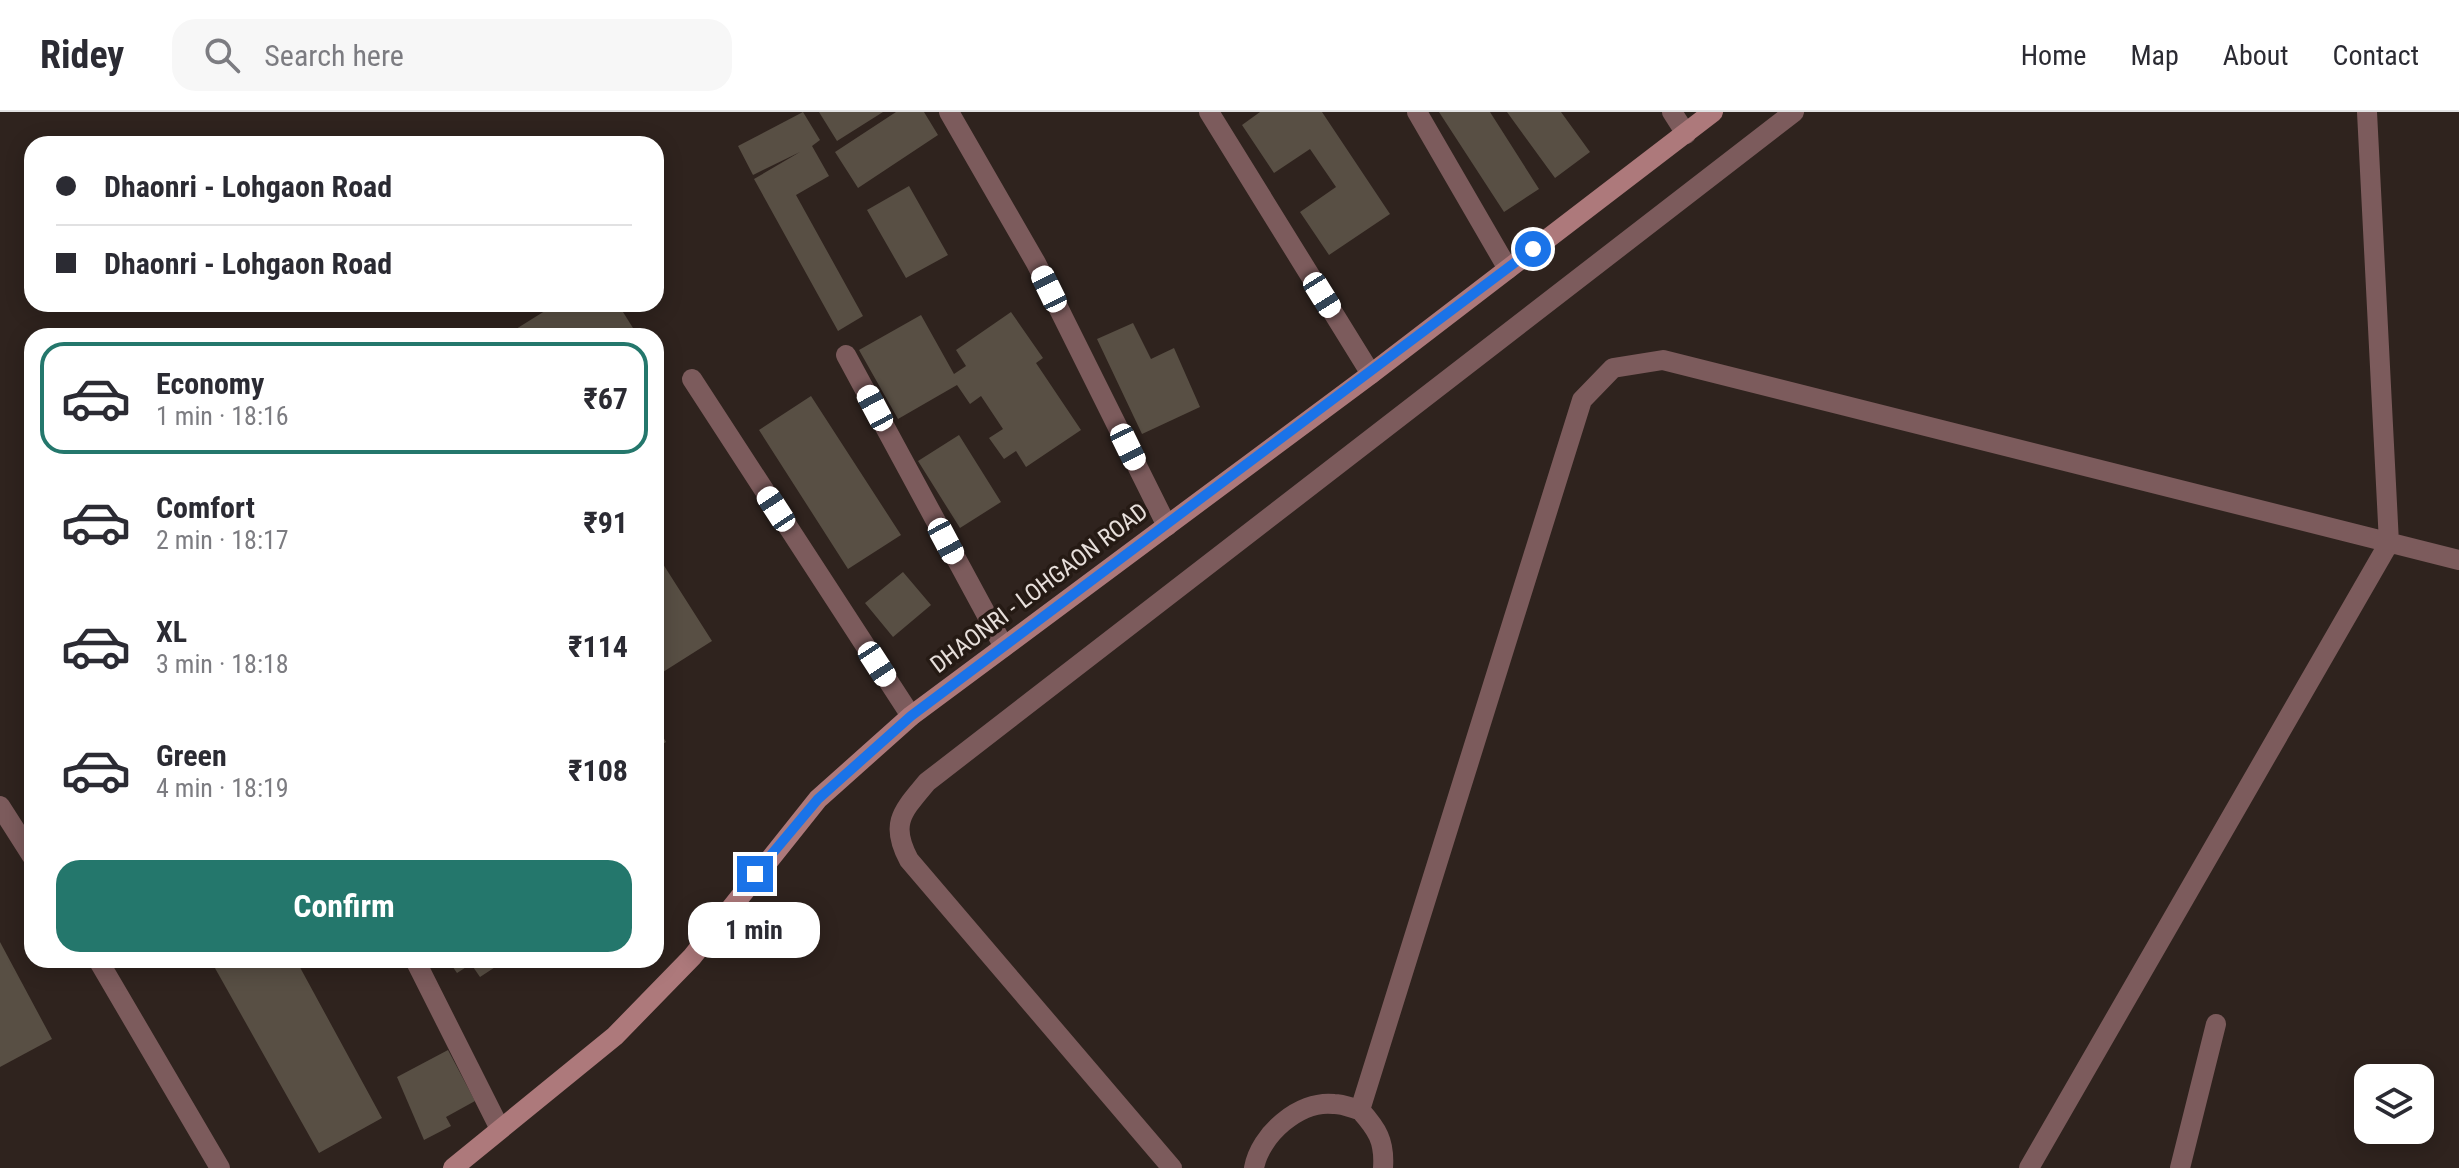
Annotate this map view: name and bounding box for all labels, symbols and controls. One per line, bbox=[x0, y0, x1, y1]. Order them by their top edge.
search box bbox=[172, 19, 732, 91]
text: Ridey bbox=[40, 33, 124, 77]
icon: search bbox=[200, 33, 244, 77]
text: Search here bbox=[264, 38, 404, 73]
text: Home bbox=[2021, 39, 2086, 72]
text: Map bbox=[2130, 39, 2179, 72]
text: About bbox=[2223, 39, 2289, 72]
text: Contact bbox=[2333, 39, 2419, 72]
text: Dhaonri - Lohgaon Road bbox=[104, 169, 392, 204]
route start bbox=[1515, 231, 1551, 267]
text: Dhaonri - Lohgaon Road bbox=[104, 246, 392, 281]
car bbox=[1028, 262, 1070, 316]
car bbox=[1299, 268, 1345, 322]
icon: car bbox=[60, 362, 132, 434]
text: Economy bbox=[156, 366, 264, 401]
text: ₹67 bbox=[583, 381, 628, 416]
car bbox=[853, 381, 897, 435]
text: 1 min · 18:16 bbox=[156, 401, 289, 431]
car bbox=[1107, 420, 1149, 474]
car bbox=[753, 482, 799, 536]
icon: car bbox=[60, 486, 132, 558]
text: Comfort bbox=[156, 490, 255, 525]
street label: DHAONRI - LOHGAON ROAD bbox=[925, 497, 1153, 679]
text: ₹91 bbox=[583, 505, 628, 540]
car bbox=[924, 514, 968, 568]
text: 2 min · 18:17 bbox=[156, 525, 289, 555]
icon: car bbox=[60, 610, 132, 682]
text: XL bbox=[156, 614, 187, 649]
text: ₹114 bbox=[568, 629, 628, 664]
car bbox=[854, 637, 900, 691]
text: 3 min · 18:18 bbox=[156, 649, 289, 679]
icon: car bbox=[60, 734, 132, 806]
text: Green bbox=[156, 738, 227, 773]
text: ₹108 bbox=[568, 753, 628, 788]
text: 4 min · 18:19 bbox=[156, 773, 289, 803]
route end bbox=[737, 856, 773, 892]
button: Confirm bbox=[56, 860, 632, 952]
callout: 1 min bbox=[689, 902, 821, 958]
text: 1 min bbox=[725, 915, 783, 945]
map controls bbox=[2354, 1064, 2434, 1144]
button: layers bbox=[2354, 1064, 2434, 1144]

